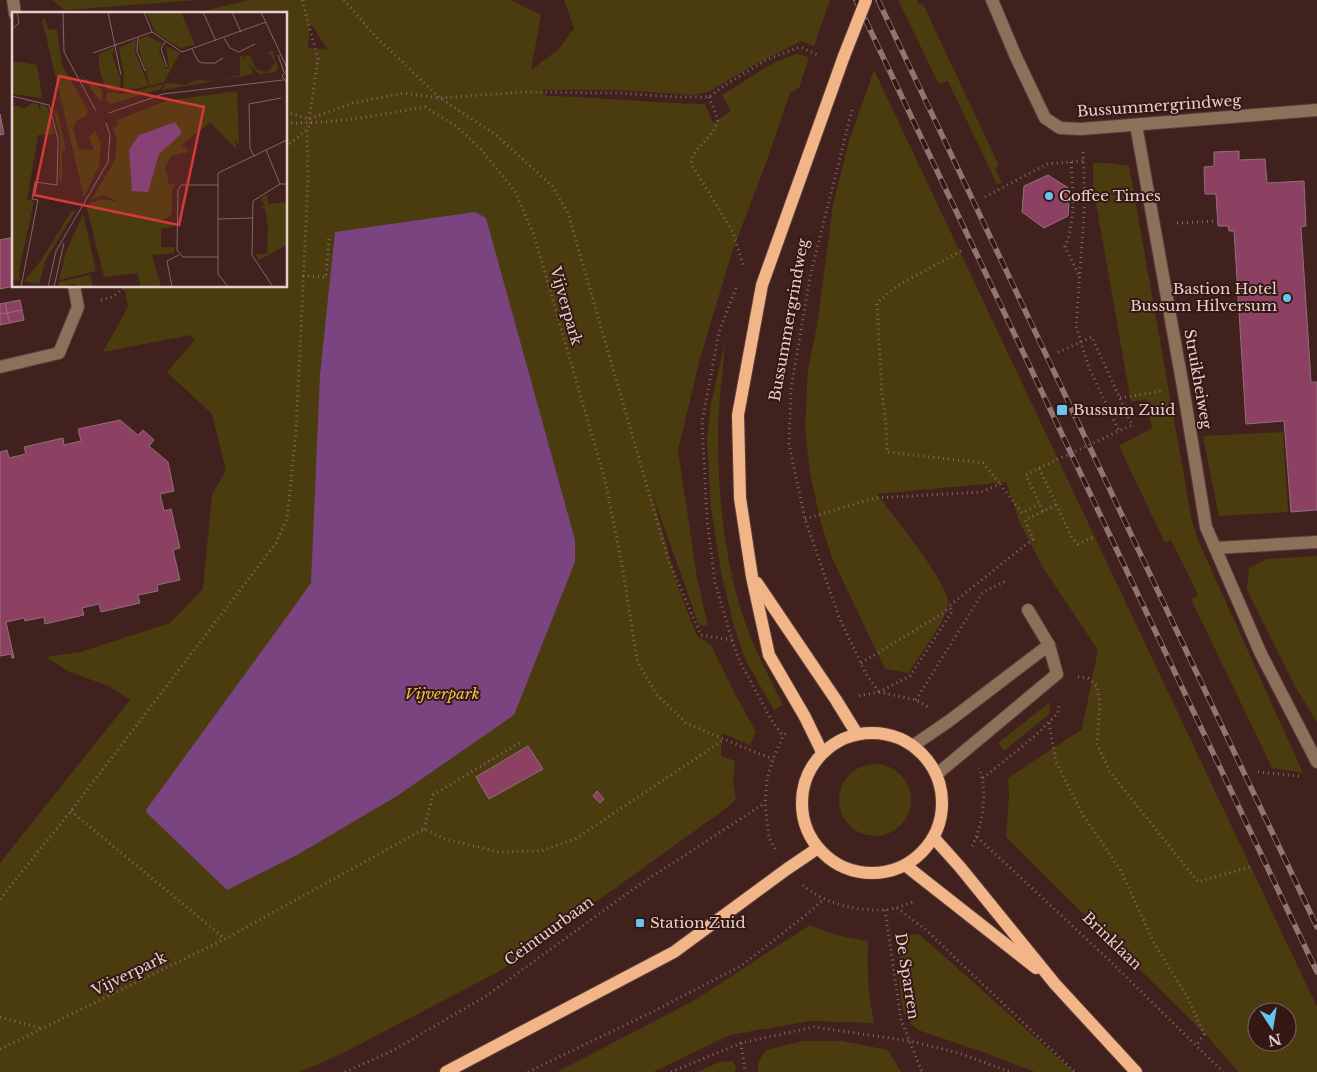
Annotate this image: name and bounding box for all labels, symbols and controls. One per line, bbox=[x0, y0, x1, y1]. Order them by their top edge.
inset map bbox=[12, 12, 288, 288]
street label: Bussummergrindweg bbox=[1076, 90, 1243, 121]
place label: Coffee Times bbox=[1059, 186, 1161, 205]
marker: Coffee Times bbox=[1043, 190, 1055, 202]
street label: Bussummergrindweg bbox=[765, 236, 812, 403]
street label: Vijverpark bbox=[546, 263, 587, 348]
place label: Bastion Hotel Bussum Hilversum bbox=[1130, 279, 1277, 315]
marker: Bastion Hotel Bussum Hilversum bbox=[1281, 292, 1293, 304]
street label: Struikheiweg bbox=[1180, 328, 1217, 431]
place label: Bussum Zuid bbox=[1073, 400, 1175, 419]
marker: Bussum Zuid bbox=[1055, 403, 1069, 417]
park label: Vijverpark bbox=[405, 684, 479, 703]
street label: Ceintuurbaan bbox=[500, 892, 597, 969]
street label: Brinklaan bbox=[1079, 908, 1146, 974]
place label: Station Zuid bbox=[650, 913, 746, 932]
marker: Station Zuid bbox=[634, 917, 646, 929]
street label: De Sparren bbox=[891, 931, 924, 1021]
street label: Vijverpark bbox=[87, 947, 170, 1000]
north arrow bbox=[1247, 1002, 1297, 1052]
text: N bbox=[1266, 1030, 1283, 1050]

